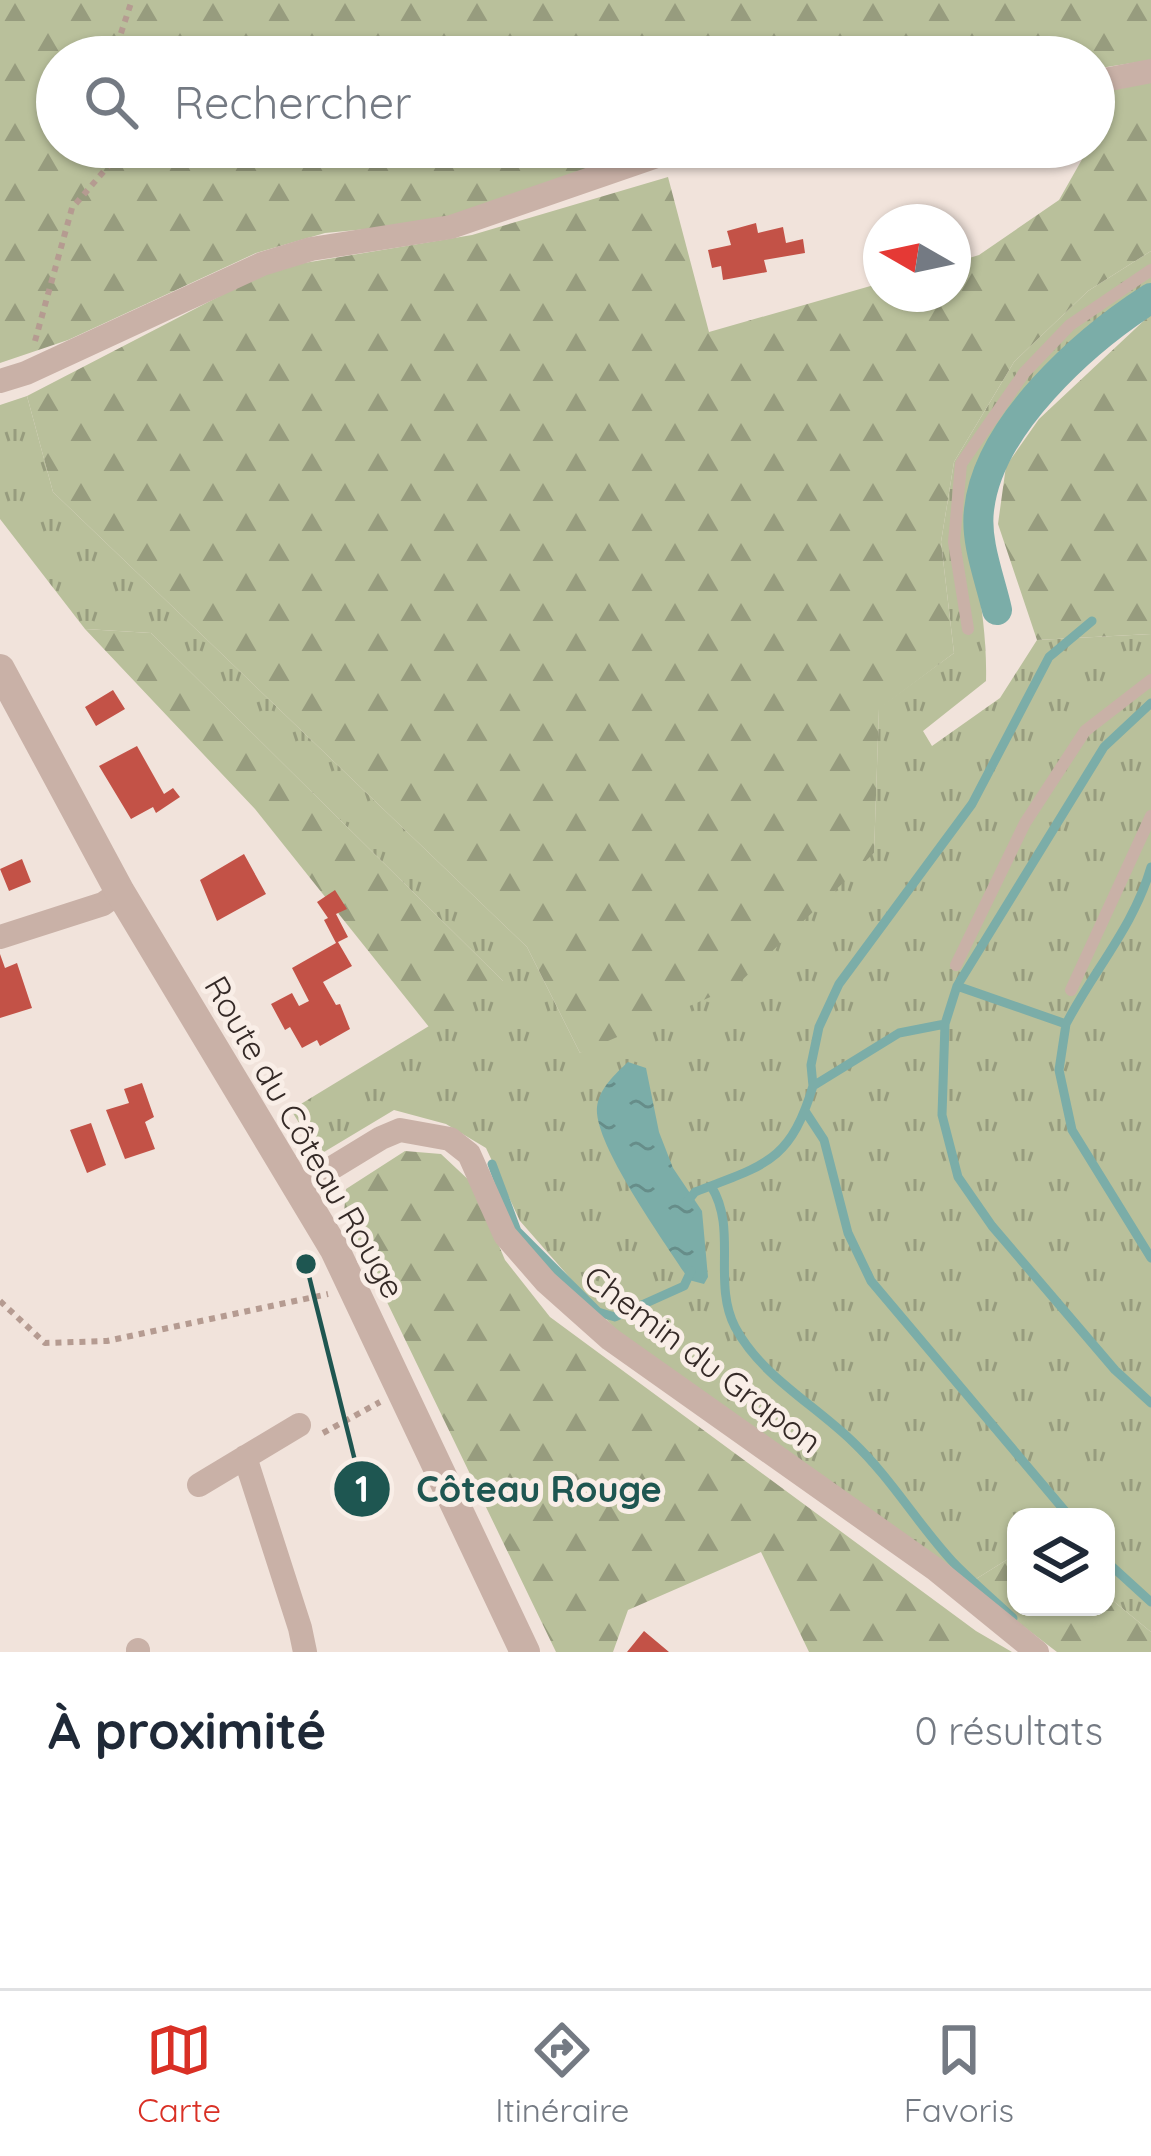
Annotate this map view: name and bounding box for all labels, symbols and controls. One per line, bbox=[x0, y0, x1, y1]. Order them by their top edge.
search box bbox=[36, 36, 1115, 168]
icon: search bbox=[78, 69, 144, 135]
text: Rechercher bbox=[174, 74, 412, 130]
north arrow bbox=[863, 204, 971, 312]
street label: Route du Côteau Rouge bbox=[196, 968, 415, 1305]
street label: Chemin du Grapon bbox=[576, 1256, 830, 1461]
callout: Côteau Rouge bbox=[332, 1453, 686, 1525]
text: 1 bbox=[355, 1466, 369, 1511]
text: Côteau Rouge bbox=[416, 1466, 662, 1511]
map controls bbox=[1007, 1508, 1115, 1616]
button: layers bbox=[1007, 1508, 1115, 1616]
text: À proximité bbox=[48, 1698, 326, 1762]
text: 0 résultats bbox=[914, 1706, 1103, 1755]
tab: Carte bbox=[137, 2017, 221, 2130]
tab: Itinéraire bbox=[495, 2017, 630, 2130]
tab: Favoris bbox=[904, 2017, 1014, 2130]

